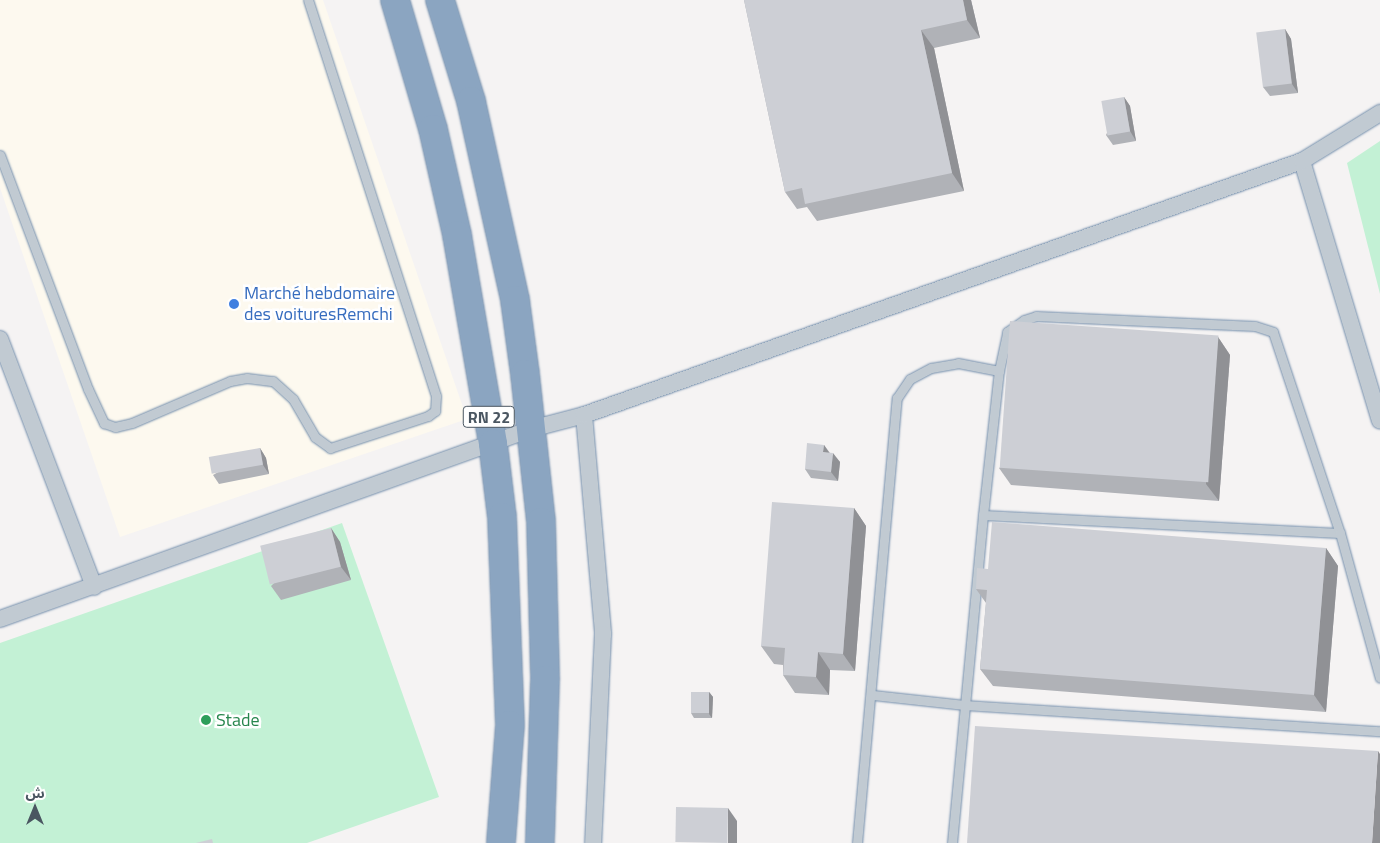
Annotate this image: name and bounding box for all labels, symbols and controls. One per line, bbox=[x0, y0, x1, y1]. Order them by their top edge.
place label: Marché hebdomaire des voituresRemchi bbox=[244, 283, 395, 326]
marker: Marché hebdomaire des voituresRemchi bbox=[228, 298, 240, 310]
road number: RN 22 bbox=[463, 404, 515, 431]
place label: Stade bbox=[216, 709, 260, 731]
marker: Stade bbox=[200, 714, 212, 726]
text: ش bbox=[25, 782, 45, 803]
north arrow bbox=[10, 783, 60, 833]

